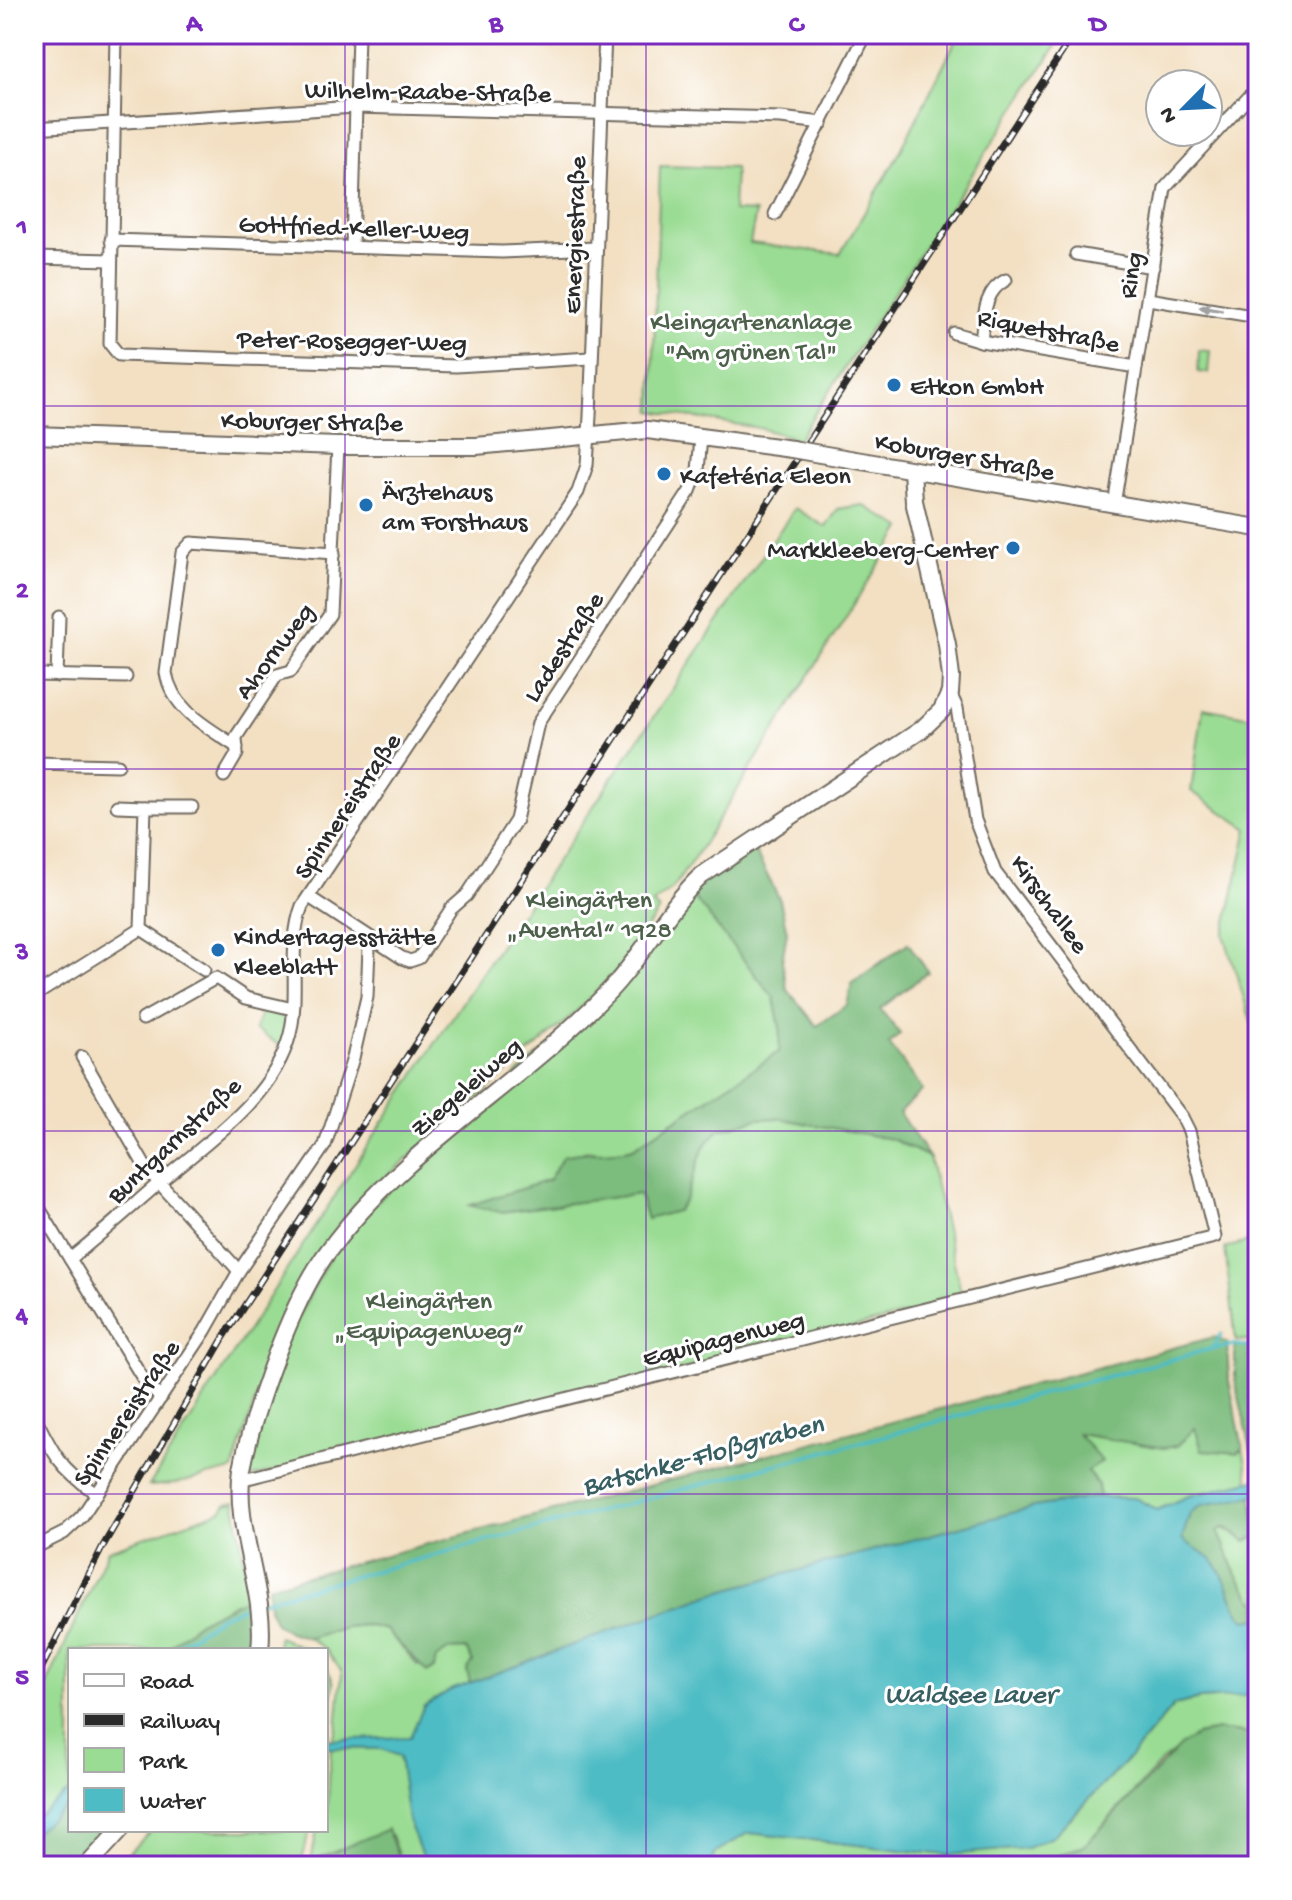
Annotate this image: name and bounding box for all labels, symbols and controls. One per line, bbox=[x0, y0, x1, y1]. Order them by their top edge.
text: A bbox=[185, 11, 203, 42]
text: B bbox=[488, 11, 504, 42]
text: C bbox=[789, 11, 806, 42]
text: D bbox=[1088, 11, 1108, 42]
north arrow bbox=[1144, 68, 1224, 148]
street label: Wilhelm-Raabe-Straße bbox=[304, 77, 552, 112]
text: N bbox=[1155, 103, 1184, 126]
street label: Energiestraße bbox=[559, 155, 596, 315]
street label: Gottfried-Keller-Weg bbox=[238, 211, 470, 250]
text: 1 bbox=[16, 214, 27, 245]
street label: Ring bbox=[1115, 250, 1152, 301]
one-way arrow bbox=[1198, 302, 1223, 315]
street label: Riquetstraße bbox=[974, 304, 1122, 362]
park label: Kleingartenanlage "Am grünen Tal" bbox=[650, 309, 852, 370]
street label: Peter-Rosegger-Weg bbox=[236, 326, 467, 361]
place label: Etkon GmbH bbox=[910, 374, 1044, 405]
marker: Etkon GmbH bbox=[885, 376, 903, 394]
street label: Koburger Straße bbox=[221, 407, 404, 442]
street label: Koburger Straße bbox=[872, 428, 1057, 491]
place label: Kafetéria Eleon bbox=[680, 463, 851, 494]
marker: Kafetéria Eleon bbox=[655, 465, 673, 483]
place label: Ärztehaus am Forsthaus bbox=[382, 479, 529, 540]
marker: Ärztehaus am Forsthaus bbox=[357, 496, 375, 514]
place label: Markkleeberg-Center bbox=[767, 537, 1000, 568]
marker: Markkleeberg-Center bbox=[1004, 539, 1022, 557]
text: 2 bbox=[16, 577, 29, 608]
street label: Ladestraße bbox=[519, 587, 613, 710]
street label: Ahornweg bbox=[230, 598, 323, 707]
street label: Spinnereistraße bbox=[289, 728, 410, 887]
street label: Kirschallee bbox=[1001, 850, 1094, 961]
park label: Kleingärten „Auental“ 1928 bbox=[506, 887, 672, 948]
place label: Kindertagesstätte Kleeblatt bbox=[234, 924, 437, 985]
text: 3 bbox=[14, 939, 29, 970]
marker: Kindertagesstätte Kleeblatt bbox=[209, 941, 227, 959]
street label: Ziegeleiweg bbox=[406, 1033, 530, 1146]
street label: Buntgarnstraße bbox=[102, 1072, 250, 1213]
park label: Kleingärten „Equipagenweg“ bbox=[334, 1288, 524, 1349]
text: 4 bbox=[15, 1302, 29, 1333]
street label: Equipagenweg bbox=[640, 1306, 808, 1376]
street label: Spinnereistraße bbox=[68, 1335, 189, 1494]
water label: Batschke‐Floßgraben bbox=[579, 1409, 828, 1505]
legend bbox=[68, 1648, 328, 1832]
text: 5 bbox=[15, 1664, 29, 1695]
text: Road bbox=[140, 1669, 194, 1698]
water label: Waldsee Lauer bbox=[884, 1680, 1061, 1713]
text: Railway bbox=[140, 1709, 220, 1738]
text: Park bbox=[139, 1749, 188, 1778]
text: Water bbox=[140, 1789, 207, 1818]

